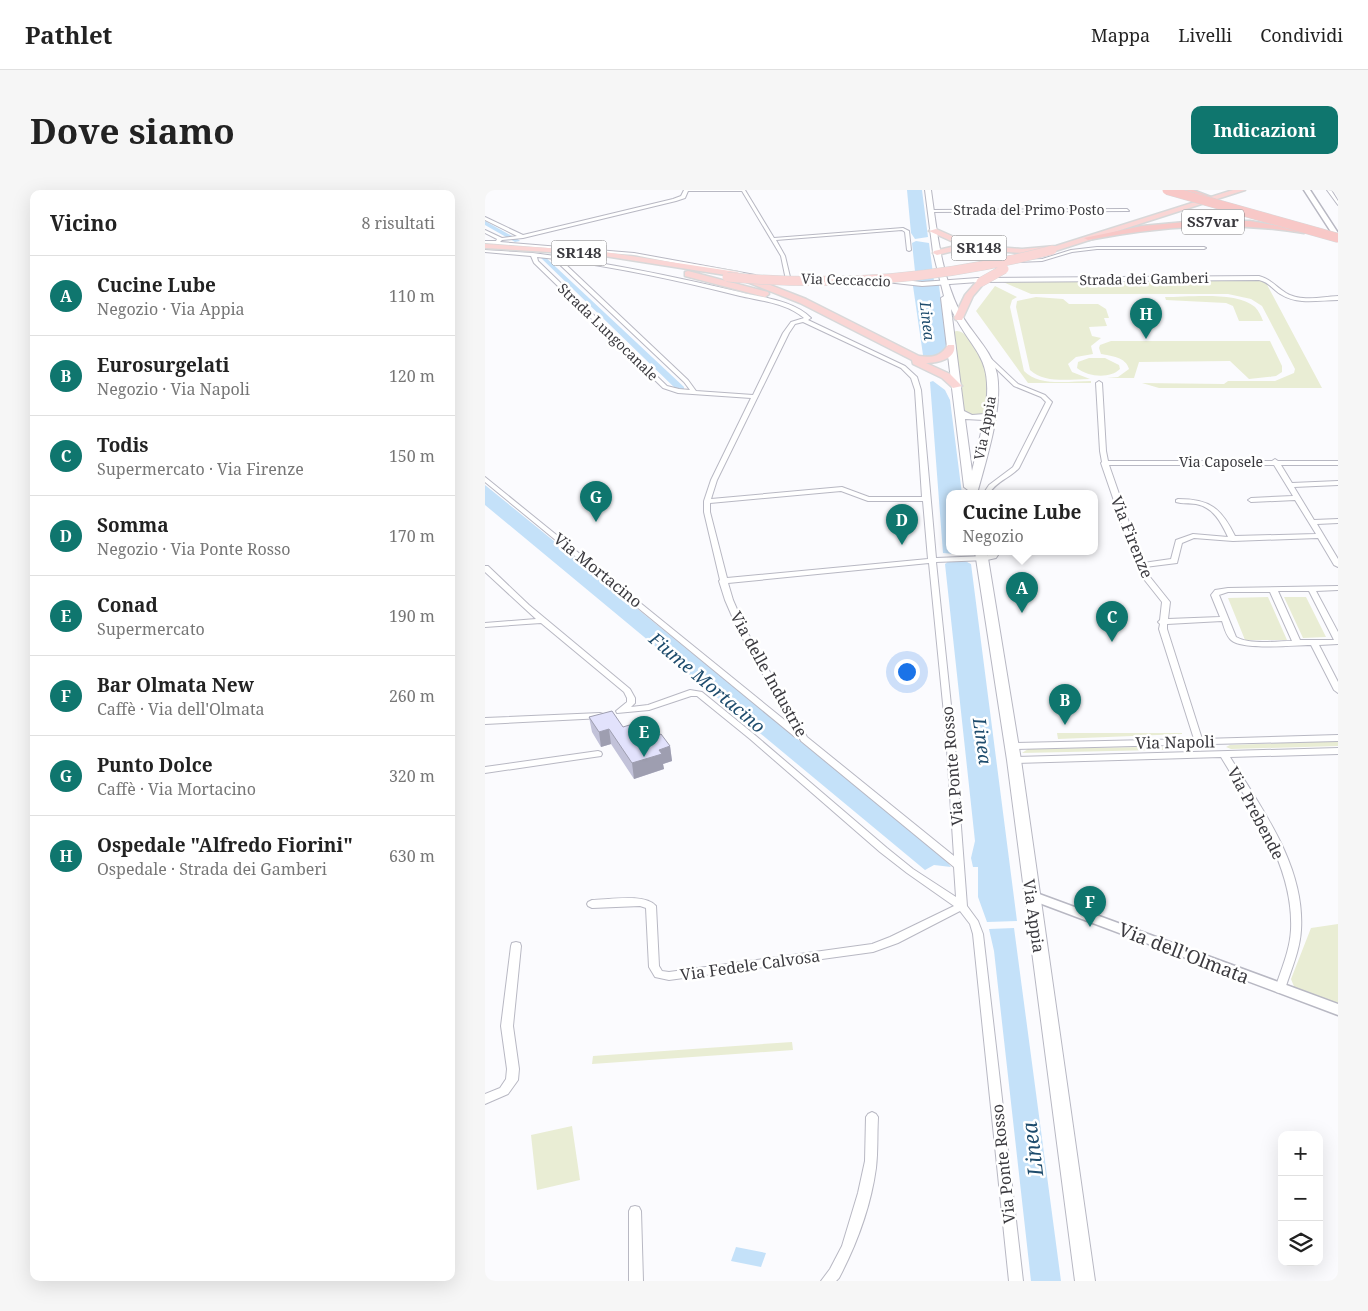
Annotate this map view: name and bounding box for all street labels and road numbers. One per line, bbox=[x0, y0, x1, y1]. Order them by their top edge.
street label: Strada del Primo Posto bbox=[953, 200, 1105, 219]
road number: SS7var bbox=[1182, 210, 1244, 234]
road number: SR148 bbox=[951, 236, 1007, 260]
road number: SR148 bbox=[551, 240, 607, 266]
street label: Via Ceccaccio bbox=[801, 268, 891, 291]
street label: Strada dei Gamberi bbox=[1079, 268, 1209, 289]
street label: Strada Lungocanale bbox=[554, 279, 663, 385]
street label: Via Appia bbox=[969, 394, 1000, 462]
street label: Via Caposele bbox=[1179, 452, 1263, 471]
street label: Via Firenze bbox=[1106, 493, 1158, 581]
street label: Via Mortacino bbox=[549, 527, 647, 613]
street label: Via delle Industrie bbox=[725, 607, 813, 741]
street label: Via Ponte Rosso bbox=[936, 705, 968, 827]
street label: Via Napoli bbox=[1135, 730, 1215, 754]
street label: Via Prebende bbox=[1222, 763, 1290, 863]
street label: Via Appia bbox=[1018, 878, 1050, 954]
street label: Via dell'Olmata bbox=[1115, 916, 1253, 990]
street label: Via Fedele Calvosa bbox=[679, 944, 821, 986]
street label: Via Ponte Rosso bbox=[986, 1103, 1020, 1225]

